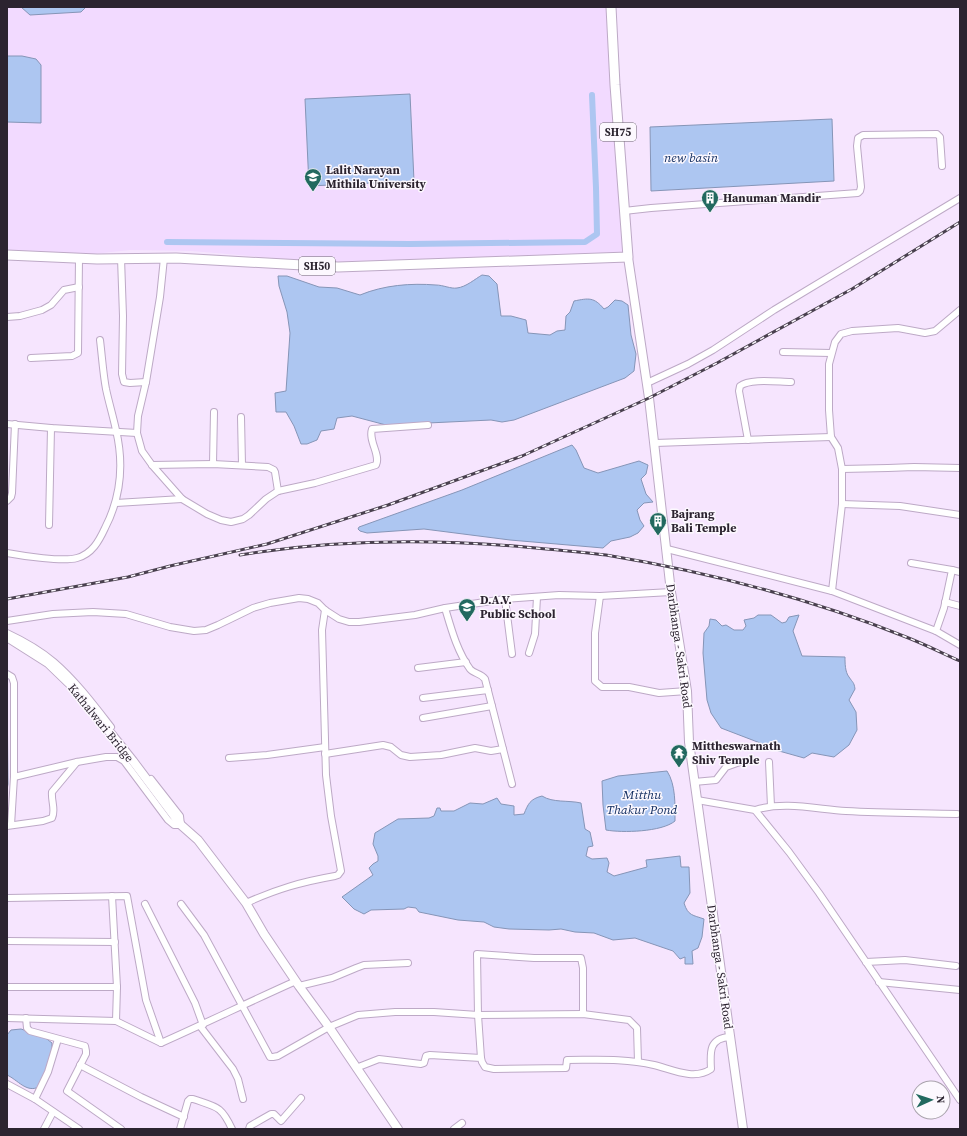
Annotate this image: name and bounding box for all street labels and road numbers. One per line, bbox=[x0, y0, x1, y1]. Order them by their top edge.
road number: SH75 bbox=[600, 123, 636, 141]
road number: SH50 bbox=[299, 257, 335, 275]
street label: Darbhanga - Sakri Road bbox=[662, 583, 696, 710]
street label: Kathalwari Bridge bbox=[64, 681, 138, 765]
street label: Darbhanga - Sakri Road bbox=[703, 904, 737, 1031]

